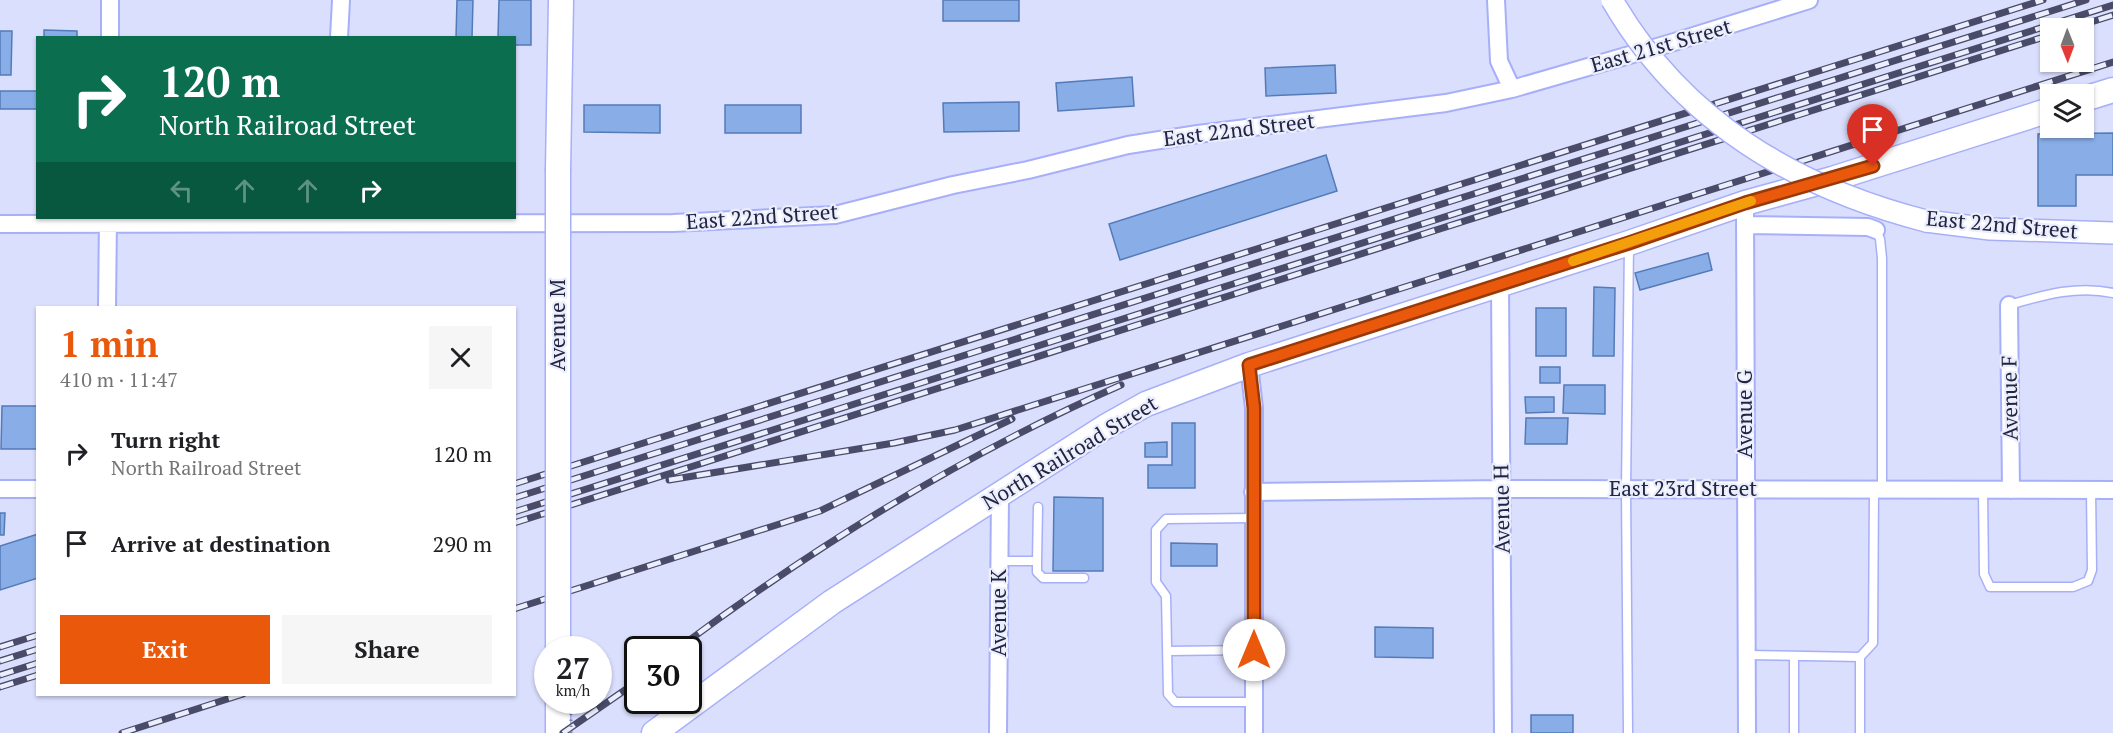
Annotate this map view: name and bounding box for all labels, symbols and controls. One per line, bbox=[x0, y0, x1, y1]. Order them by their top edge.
street label: East 21st Street bbox=[1587, 12, 1735, 79]
north arrow bbox=[2040, 18, 2094, 72]
map controls bbox=[2040, 18, 2094, 138]
text: 120 m bbox=[159, 53, 280, 109]
icon: right bbox=[60, 60, 138, 138]
button: layers bbox=[2040, 84, 2094, 138]
pin bbox=[1847, 104, 1898, 166]
street label: East 22nd Street bbox=[1162, 106, 1316, 152]
text: North Railroad Street bbox=[159, 107, 416, 143]
icon: arrive bbox=[1856, 113, 1889, 146]
icon: left bbox=[165, 174, 198, 207]
icon: ahead bbox=[228, 174, 261, 207]
icon: ahead bbox=[291, 174, 324, 207]
icon: right bbox=[354, 174, 387, 207]
street label: East 22nd Street bbox=[685, 197, 839, 235]
street label: East 22nd Street bbox=[1925, 203, 2079, 245]
street label: Avenue M bbox=[543, 279, 571, 371]
text: 1 min bbox=[60, 320, 158, 367]
button: close bbox=[429, 326, 492, 389]
street label: Avenue F bbox=[1994, 355, 2024, 441]
text: 410 m · 11:47 bbox=[60, 366, 178, 393]
street label: Avenue G bbox=[1730, 369, 1758, 458]
street label: North Railroad Street bbox=[977, 389, 1163, 516]
text: Turn right bbox=[111, 425, 220, 454]
icon: right bbox=[60, 437, 93, 470]
text: 120 m bbox=[432, 439, 492, 468]
text: North Railroad Street bbox=[111, 454, 301, 481]
street label: Avenue H bbox=[1486, 464, 1516, 554]
street label: East 23rd Street bbox=[1609, 474, 1757, 502]
icon: arrive bbox=[60, 527, 93, 560]
text: Arrive at destination bbox=[111, 529, 330, 558]
text: 290 m bbox=[432, 529, 492, 558]
street label: Avenue K bbox=[984, 569, 1012, 657]
button: Exit bbox=[60, 615, 270, 684]
button: Share bbox=[282, 615, 492, 684]
position arrow bbox=[1222, 618, 1286, 682]
speed limit sign: 30 bbox=[624, 636, 702, 714]
text: 27 bbox=[556, 648, 590, 688]
text: km/h bbox=[556, 680, 590, 700]

